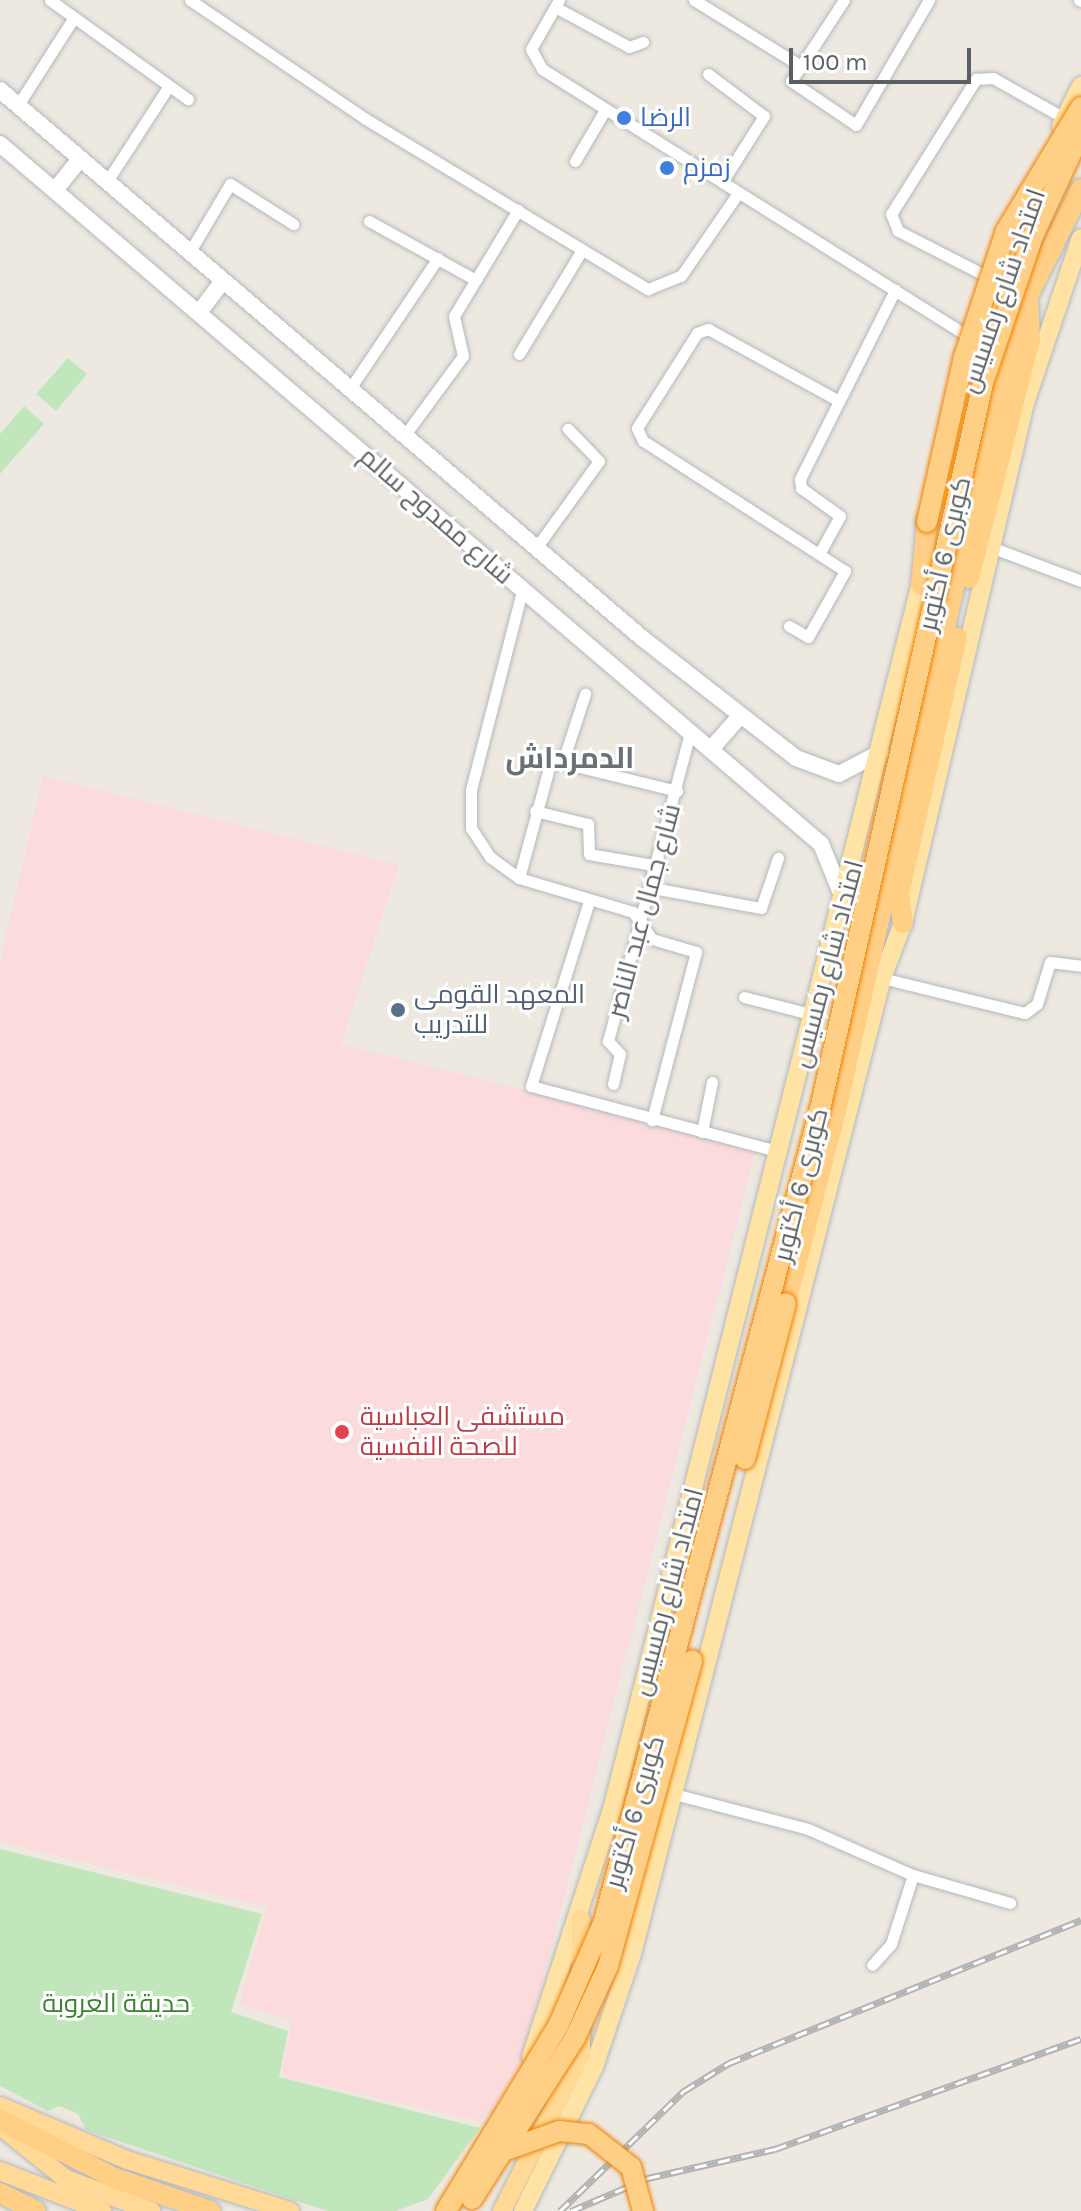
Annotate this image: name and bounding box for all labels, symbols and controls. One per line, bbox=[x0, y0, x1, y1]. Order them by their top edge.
scale bar bbox=[793, 32, 975, 82]
text: 100 m bbox=[803, 48, 868, 76]
place label: الرضا bbox=[640, 102, 691, 134]
marker: الرضا bbox=[615, 109, 633, 127]
place label: زمزم bbox=[683, 152, 731, 184]
marker: زمزم bbox=[658, 159, 676, 177]
street label: امتداد شارع رمسيس bbox=[954, 185, 1052, 397]
street label: شارع ممدوح سالم bbox=[353, 441, 519, 591]
street label: كوبرى 6 أكتوبر bbox=[912, 474, 978, 634]
district label: الدمرداش bbox=[506, 740, 634, 776]
street label: شارع جمال عبد الناصر bbox=[600, 800, 688, 1022]
street label: امتداد شارع رمسيس bbox=[785, 857, 871, 1071]
place label: المعهد القومى للتدريب bbox=[414, 979, 585, 1040]
marker: المعهد القومى للتدريب bbox=[389, 1001, 407, 1019]
street label: كوبرى 6 أكتوبر bbox=[767, 1105, 835, 1265]
place label: مستشفى العباسية للصحة النفسية bbox=[360, 1401, 565, 1462]
marker: مستشفى العباسية للصحة النفسية bbox=[331, 1421, 353, 1443]
street label: امتداد شارع رمسيس bbox=[625, 1485, 711, 1699]
street label: كوبرى 6 أكتوبر bbox=[598, 1732, 672, 1892]
park label: حديقة العروبة bbox=[42, 1988, 190, 2020]

